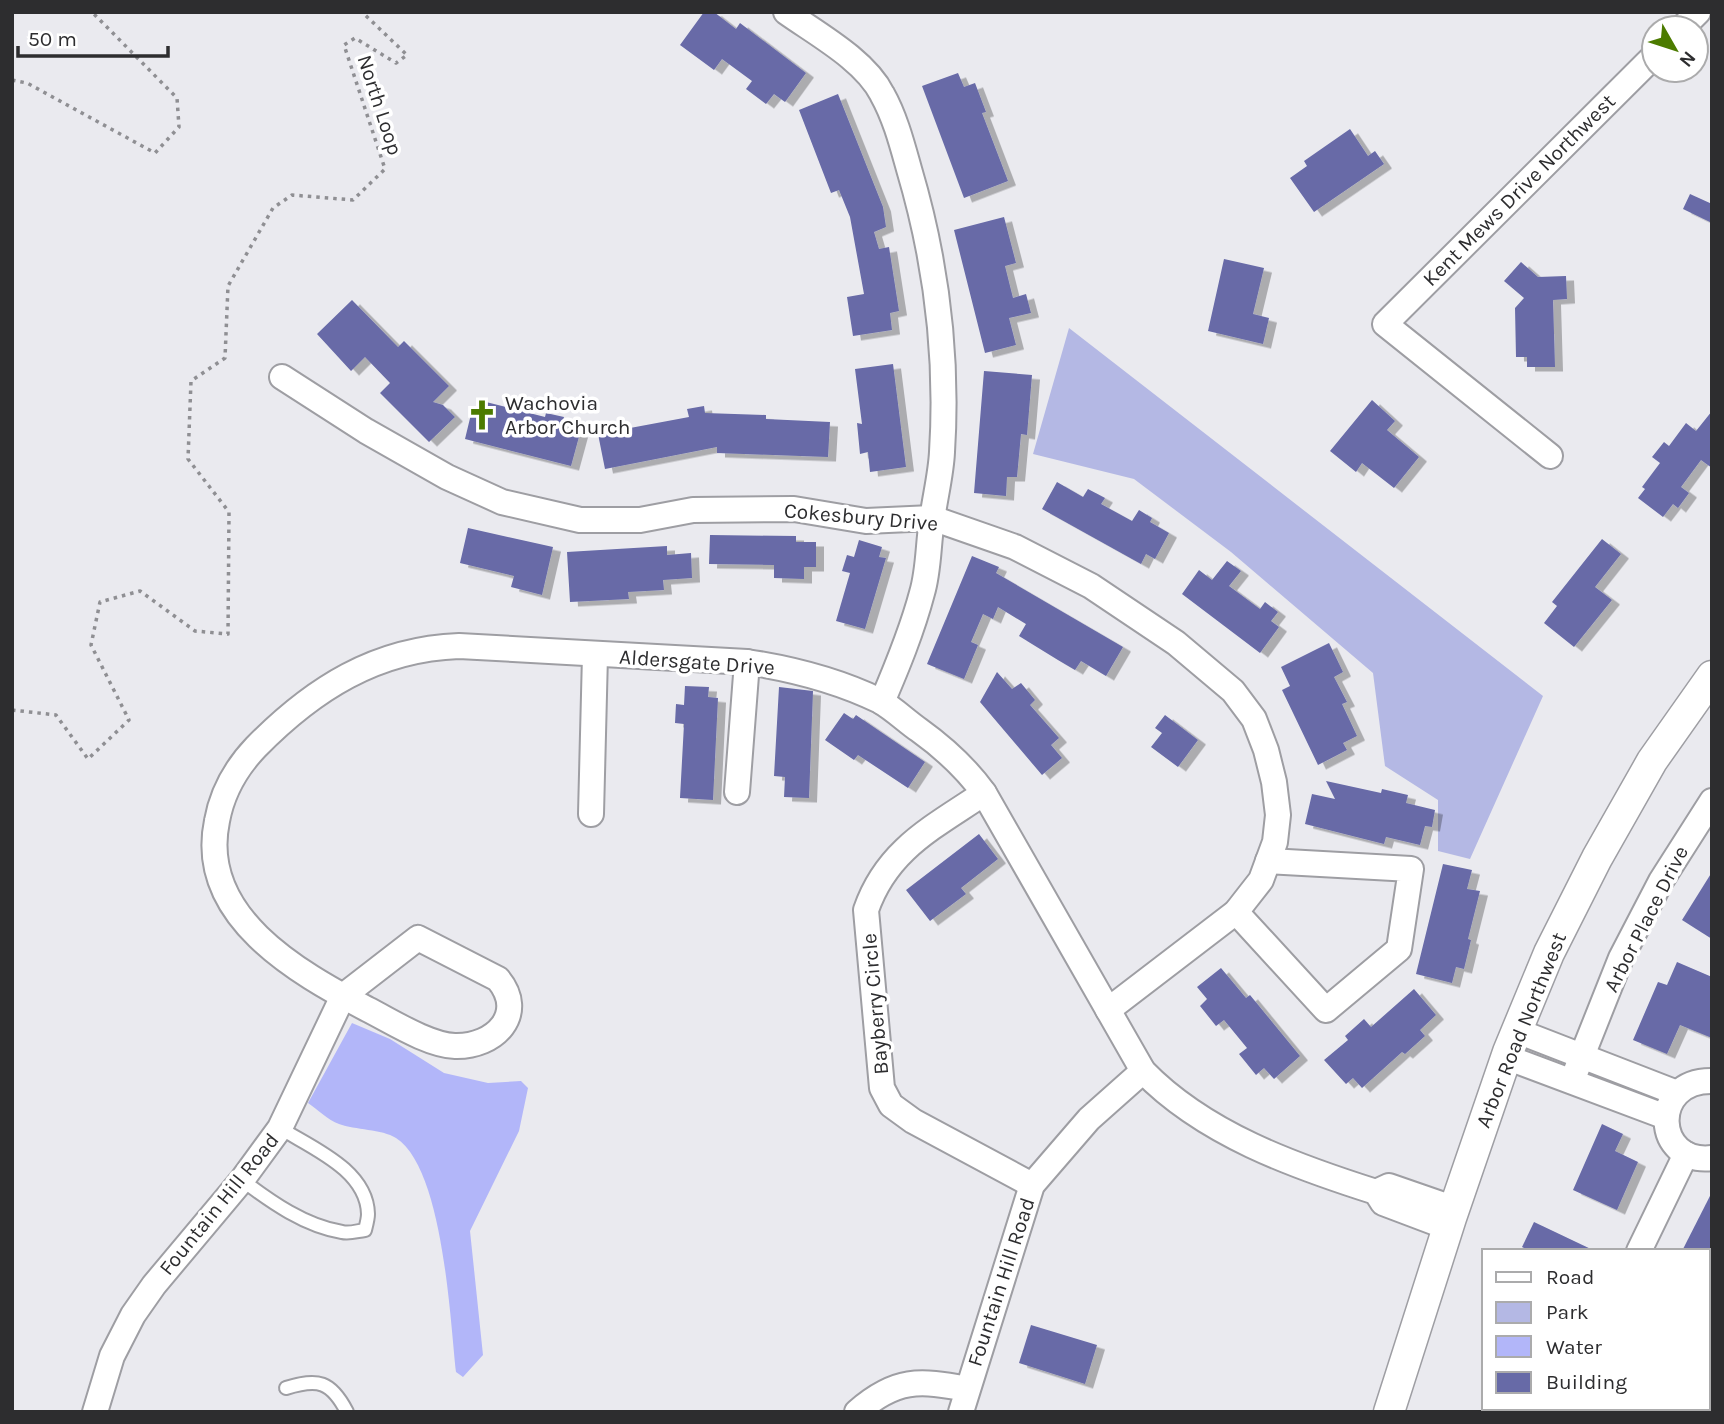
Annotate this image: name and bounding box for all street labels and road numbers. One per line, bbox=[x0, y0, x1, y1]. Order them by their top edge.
street label: North Loop bbox=[353, 52, 407, 158]
street label: Kent Mews Drive Northwest bbox=[1418, 89, 1620, 291]
street label: Cokesbury Drive bbox=[783, 498, 939, 536]
street label: Aldersgate Drive bbox=[618, 645, 776, 679]
street label: Arbor Place Drive bbox=[1599, 842, 1693, 996]
street label: Arbor Road Northwest bbox=[1471, 929, 1571, 1131]
street label: Bayberry Circle bbox=[857, 932, 893, 1076]
street label: Fountain Hill Road bbox=[154, 1128, 284, 1280]
street label: Fountain Hill Road bbox=[962, 1195, 1040, 1369]

